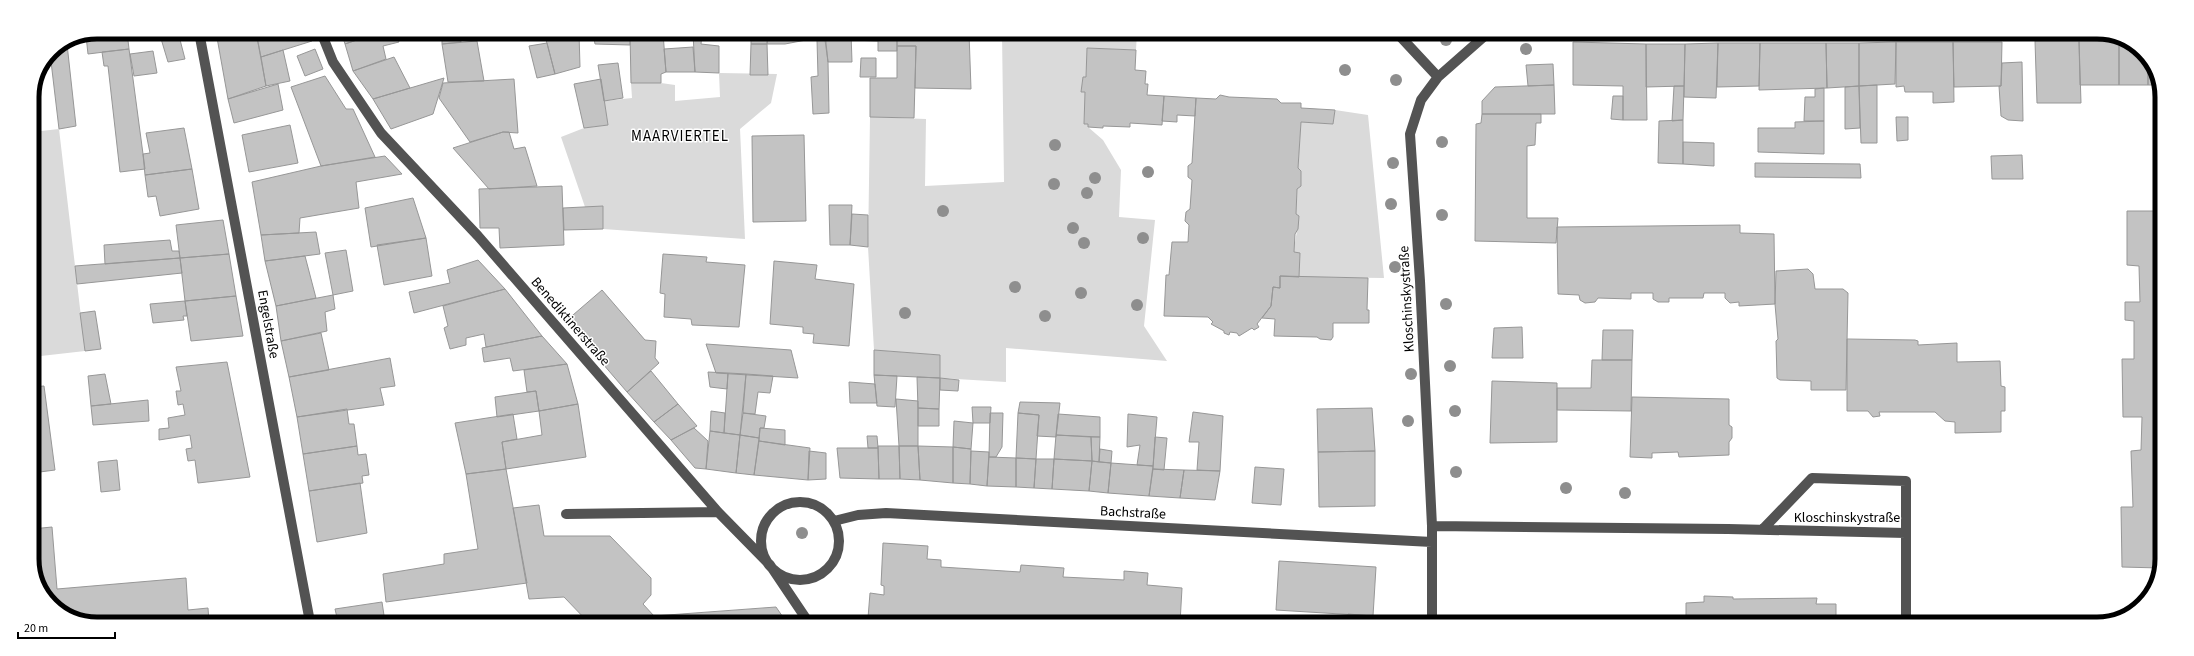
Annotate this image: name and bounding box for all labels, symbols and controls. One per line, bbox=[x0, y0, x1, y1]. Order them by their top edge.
district label: MAARVIERTEL bbox=[631, 126, 729, 147]
street label: Kloschinskystraße bbox=[1394, 245, 1420, 353]
street label: Benediktinerstraße bbox=[526, 273, 615, 371]
street label: Engelstraße bbox=[252, 288, 284, 360]
street label: Bachstraße bbox=[1099, 501, 1167, 525]
street label: Kloschinskystraße bbox=[1794, 508, 1900, 528]
scale bar bbox=[18, 614, 115, 640]
text: 20 m bbox=[24, 620, 48, 637]

